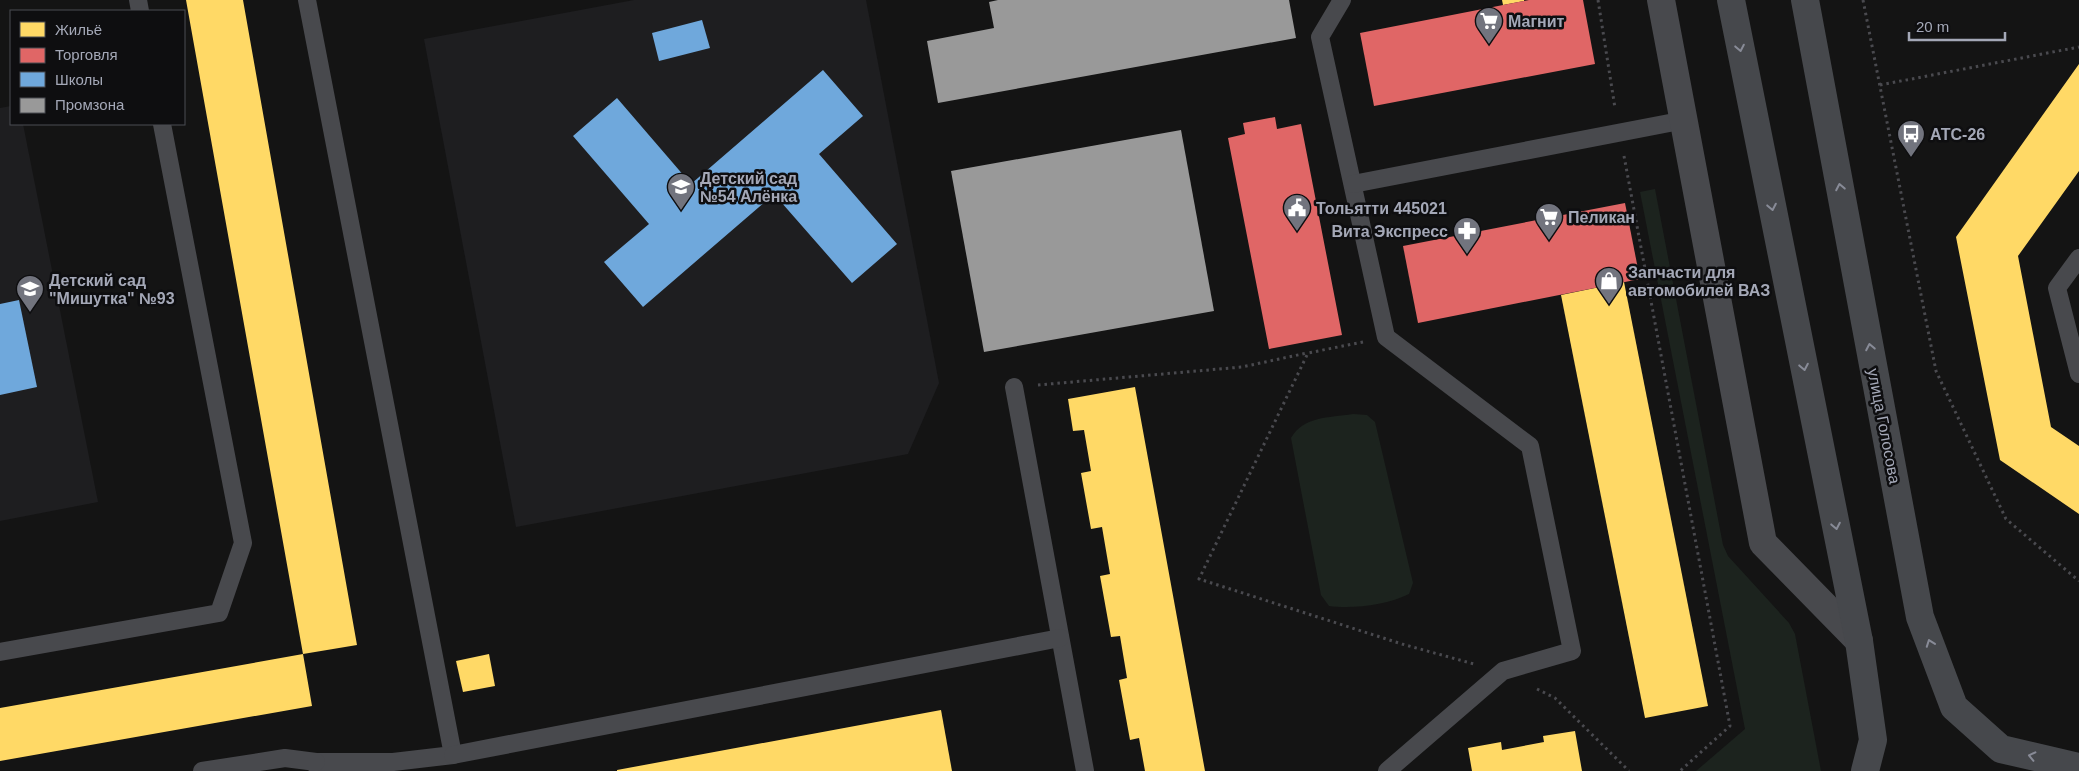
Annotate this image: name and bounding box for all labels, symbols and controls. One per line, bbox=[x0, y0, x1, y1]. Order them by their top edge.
supermarket icon: Магнит bbox=[1474, 6, 1504, 45]
legend bbox=[10, 10, 185, 125]
scale bar bbox=[1909, 10, 2005, 42]
place label: Магнит bbox=[1508, 13, 1565, 30]
text: 20 m bbox=[1916, 18, 1949, 35]
text: Жильё bbox=[55, 21, 102, 38]
one-way arrow bbox=[1735, 43, 1745, 52]
text: Торговля bbox=[55, 46, 118, 63]
text: Школы bbox=[55, 71, 103, 88]
text: Промзона bbox=[55, 96, 125, 113]
bus stop icon: АТС-26 bbox=[1896, 119, 1926, 158]
place label: АТС-26 bbox=[1930, 126, 1985, 143]
place label: Детский сад №54 Алёнка bbox=[700, 170, 797, 205]
school or university icon: Детский сад №54 Алёнка bbox=[666, 172, 696, 211]
one-way arrow bbox=[1835, 183, 1845, 192]
public building icon: Тольятти 445021 bbox=[1282, 193, 1312, 232]
place label: Тольятти 445021 bbox=[1316, 200, 1447, 217]
supermarket icon: Пеликан bbox=[1534, 202, 1564, 241]
one-way arrow bbox=[1767, 203, 1777, 212]
place label: Пеликан bbox=[1568, 209, 1635, 226]
pharmacy icon: Вита Экспресс bbox=[1452, 216, 1482, 255]
place label: Вита Экспресс bbox=[1331, 223, 1448, 240]
place label: Запчасти для автомобилей ВАЗ bbox=[1628, 264, 1770, 299]
shop icon: Запчасти для автомобилей ВАЗ bbox=[1594, 266, 1624, 305]
place label: Детский сад "Мишутка" №93 bbox=[49, 272, 175, 307]
school or university icon: Детский сад "Мишутка" №93 bbox=[15, 274, 45, 313]
one-way arrow bbox=[1865, 343, 1875, 352]
one-way arrow bbox=[1798, 362, 1809, 371]
street label: улица Голосова bbox=[1864, 367, 1904, 485]
one-way arrow bbox=[1830, 521, 1841, 530]
one-way arrow bbox=[1926, 639, 1936, 648]
one-way arrow bbox=[2027, 751, 2036, 762]

